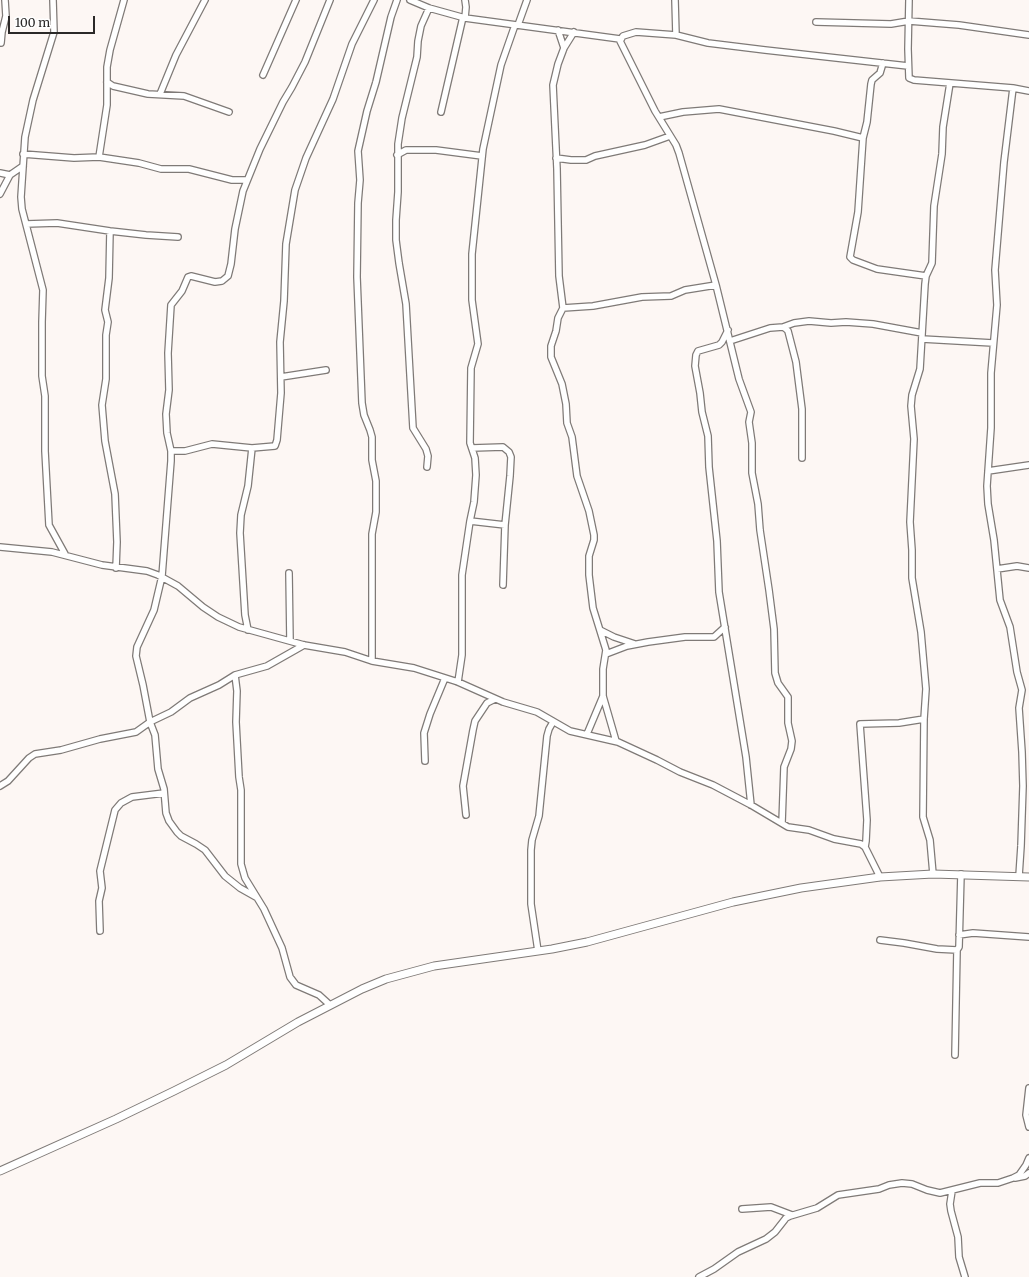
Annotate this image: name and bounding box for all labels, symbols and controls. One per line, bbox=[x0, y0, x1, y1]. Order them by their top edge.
scale bar bbox=[10, 8, 97, 34]
text: 100 m bbox=[15, 15, 50, 30]

